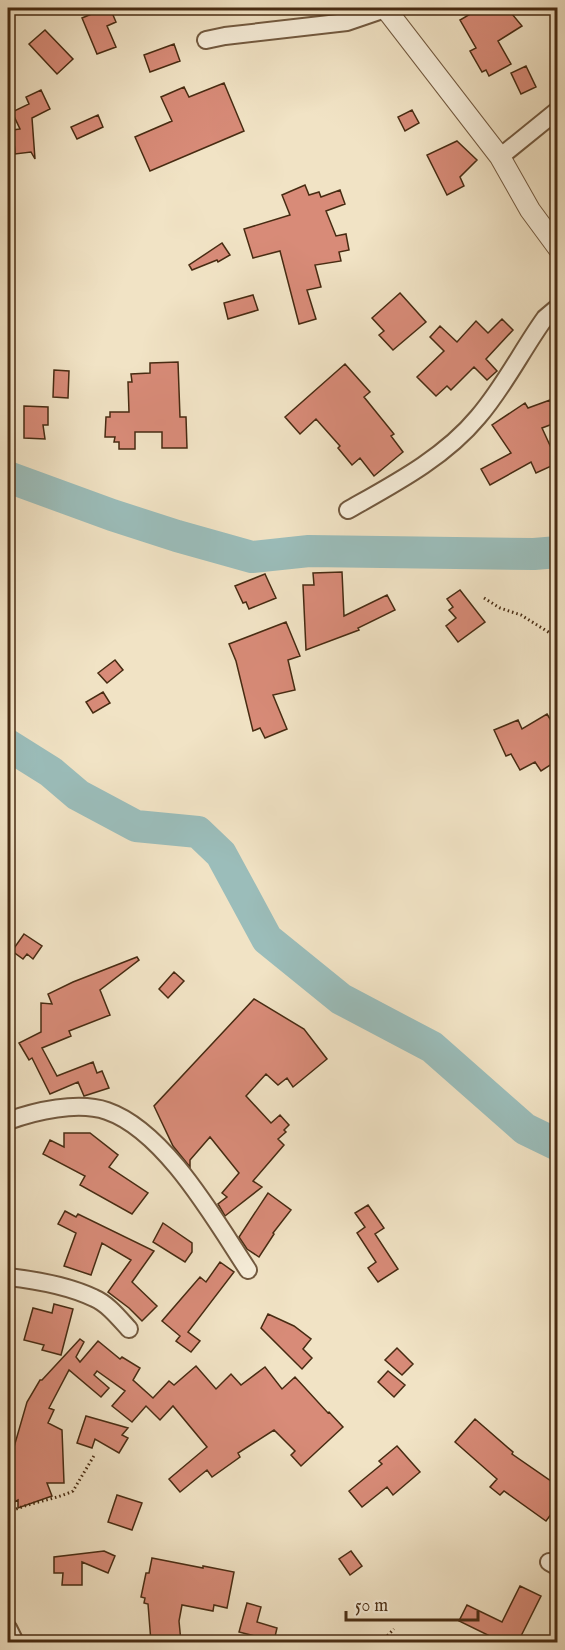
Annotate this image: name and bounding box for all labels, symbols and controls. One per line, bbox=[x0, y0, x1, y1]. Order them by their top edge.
scale bar bbox=[346, 1584, 478, 1622]
text: 50 m bbox=[355, 1595, 388, 1618]

